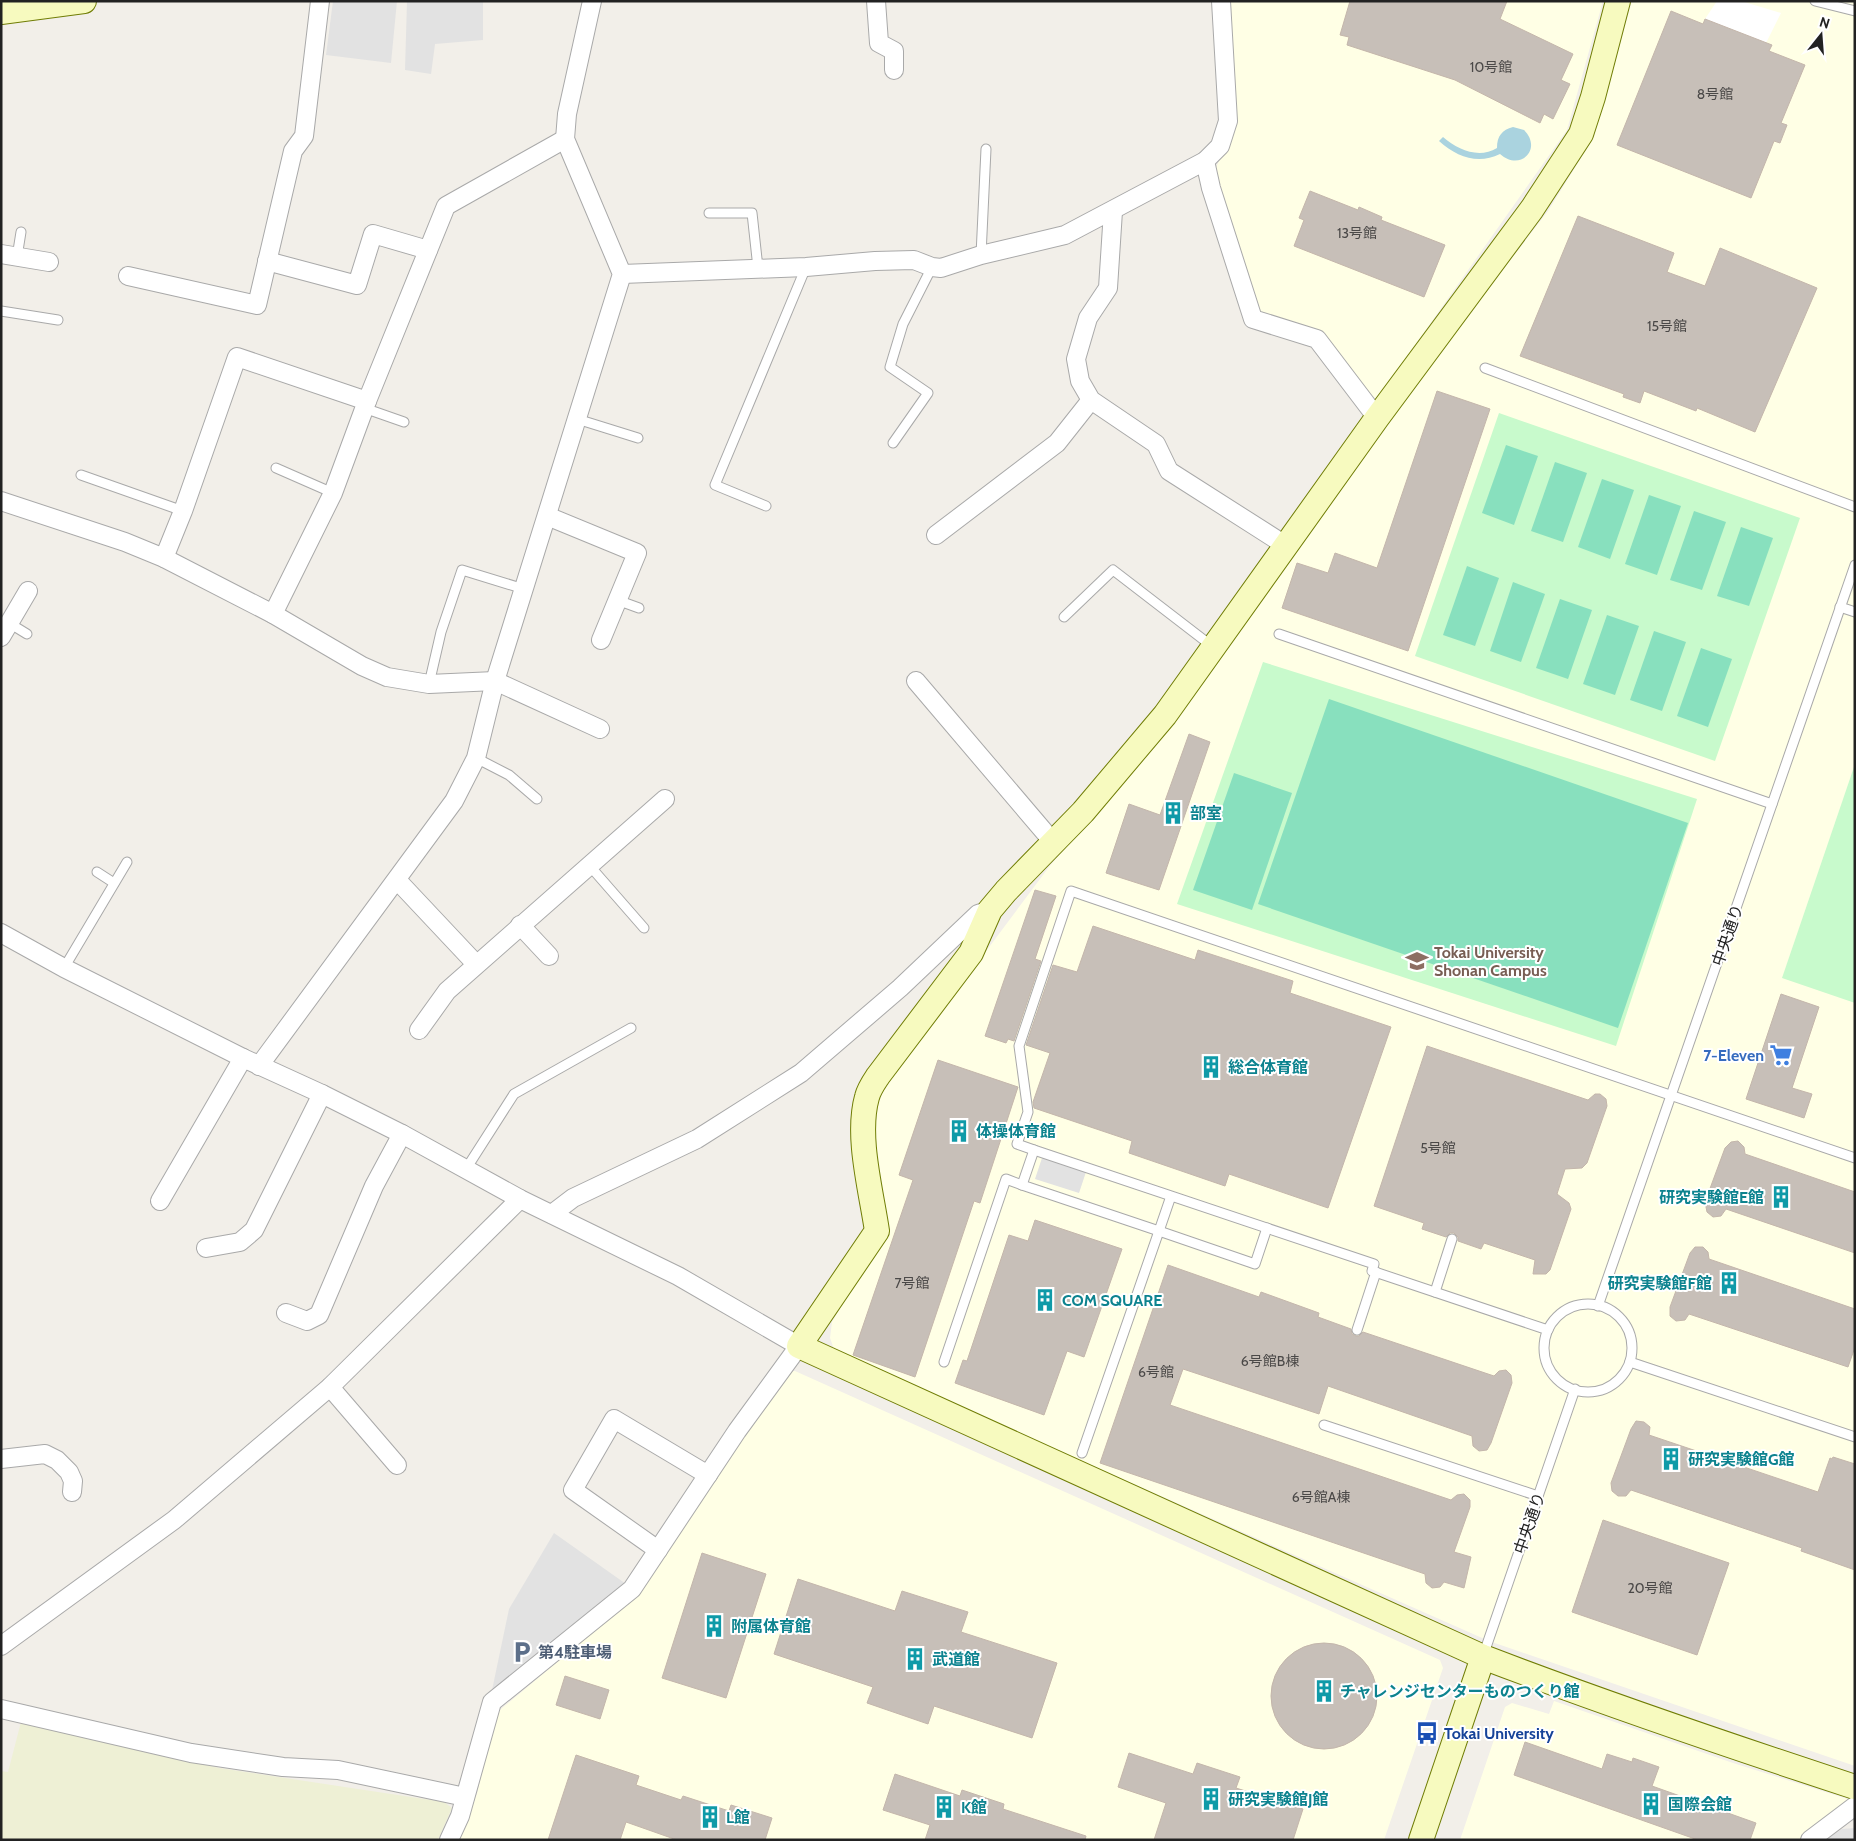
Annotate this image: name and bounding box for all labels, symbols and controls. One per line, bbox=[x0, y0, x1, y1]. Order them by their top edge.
north arrow bbox=[1796, 10, 1846, 60]
text: N bbox=[1817, 13, 1832, 33]
house number: 10号館 bbox=[1470, 58, 1512, 76]
house number: 8号館 bbox=[1697, 85, 1733, 103]
house number: 13号館 bbox=[1337, 224, 1377, 242]
house number: 15号館 bbox=[1647, 317, 1687, 335]
building icon: 部室 bbox=[1160, 800, 1186, 826]
place label: 部室 bbox=[1190, 804, 1222, 823]
street label: 中央通り bbox=[1708, 902, 1747, 969]
place label: Tokai University Shonan Campus bbox=[1434, 943, 1547, 980]
school or university icon: Tokai University Shonan Campus bbox=[1404, 948, 1430, 974]
supermarket icon: 7-Eleven bbox=[1768, 1042, 1794, 1068]
place label: 7-Eleven bbox=[1703, 1046, 1764, 1065]
building icon: 総合体育館 bbox=[1198, 1054, 1224, 1080]
place label: 総合体育館 bbox=[1228, 1058, 1308, 1077]
building icon: 体操体育館 bbox=[946, 1118, 972, 1144]
place label: 体操体育館 bbox=[976, 1122, 1056, 1141]
house number: 5号館 bbox=[1420, 1139, 1456, 1157]
building icon: 研究実験館E館 bbox=[1768, 1184, 1794, 1210]
place label: 研究実験館E館 bbox=[1659, 1188, 1764, 1207]
building icon: 研究実験館F館 bbox=[1716, 1270, 1742, 1296]
house number: 7号館 bbox=[894, 1274, 930, 1292]
place label: 研究実験館F館 bbox=[1608, 1274, 1712, 1293]
building icon: COM SQUARE bbox=[1032, 1287, 1058, 1313]
place label: COM SQUARE bbox=[1062, 1291, 1162, 1310]
house number: 6号館B棟 bbox=[1241, 1352, 1299, 1370]
house number: 6号館 bbox=[1138, 1363, 1174, 1381]
building icon: 研究実験館G館 bbox=[1658, 1446, 1684, 1472]
place label: 研究実験館G館 bbox=[1688, 1450, 1795, 1469]
house number: 6号館A棟 bbox=[1292, 1488, 1350, 1506]
street label: 中央通り bbox=[1510, 1490, 1549, 1557]
house number: 20号館 bbox=[1627, 1579, 1673, 1597]
building icon: 附属体育館 bbox=[701, 1613, 727, 1639]
place label: 附属体育館 bbox=[731, 1617, 811, 1636]
parking icon: 第4駐車場 bbox=[509, 1639, 535, 1665]
place label: 第4駐車場 bbox=[538, 1643, 612, 1662]
building icon: 武道館 bbox=[902, 1646, 928, 1672]
place label: 武道館 bbox=[932, 1650, 980, 1669]
building icon: チャレンジセンターものつくり館 bbox=[1311, 1678, 1337, 1704]
place label: チャレンジセンターものつくり館 bbox=[1340, 1682, 1580, 1701]
bus stop icon: Tokai University bbox=[1414, 1720, 1440, 1746]
place label: Tokai University bbox=[1444, 1724, 1554, 1743]
building icon: 研究実験館J館 bbox=[1198, 1786, 1224, 1812]
place label: 研究実験館J館 bbox=[1228, 1790, 1329, 1809]
building icon: 国際会館 bbox=[1638, 1791, 1664, 1817]
building icon: K館 bbox=[931, 1794, 957, 1820]
place label: 国際会館 bbox=[1668, 1795, 1732, 1814]
place label: K館 bbox=[961, 1798, 987, 1817]
building icon: L館 bbox=[697, 1804, 723, 1830]
place label: L館 bbox=[726, 1808, 750, 1827]

